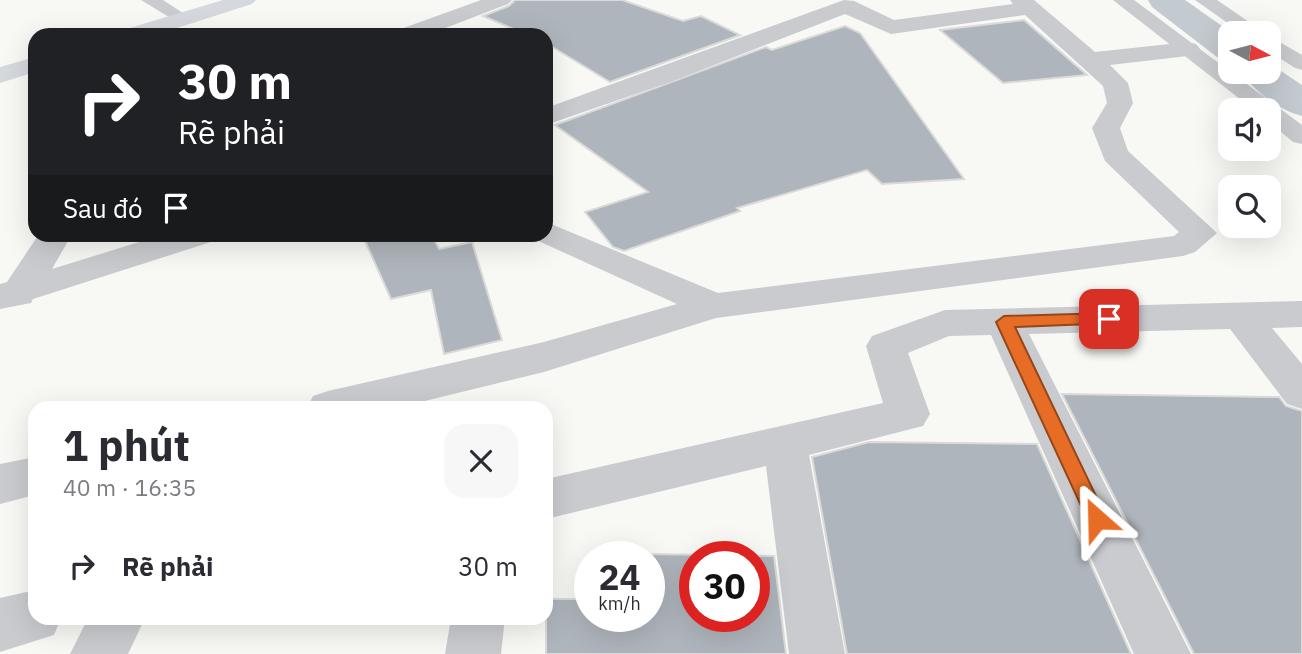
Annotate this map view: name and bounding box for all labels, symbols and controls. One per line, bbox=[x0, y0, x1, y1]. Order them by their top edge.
north arrow bbox=[1218, 21, 1281, 84]
map controls bbox=[1218, 21, 1281, 238]
text: 30 m bbox=[178, 49, 292, 112]
icon: right bbox=[63, 56, 154, 147]
button: sound bbox=[1218, 98, 1281, 161]
text: Rẽ phải bbox=[178, 111, 285, 153]
button: search bbox=[1218, 175, 1281, 238]
icon: arrive bbox=[157, 189, 195, 227]
text: Sau đó bbox=[63, 191, 143, 225]
pin bbox=[1079, 289, 1139, 349]
icon: arrive bbox=[1090, 300, 1128, 338]
text: 1 phút bbox=[63, 418, 190, 473]
button: close bbox=[444, 424, 518, 498]
text: 40 m · 16:35 bbox=[63, 472, 196, 502]
position arrow bbox=[1060, 482, 1134, 556]
speed limit sign: 30 bbox=[679, 541, 770, 632]
icon: right bbox=[63, 547, 101, 585]
text: Rẽ phải bbox=[122, 549, 213, 583]
text: 30 m bbox=[458, 549, 518, 583]
text: 24 bbox=[598, 554, 641, 600]
text: km/h bbox=[598, 592, 641, 615]

